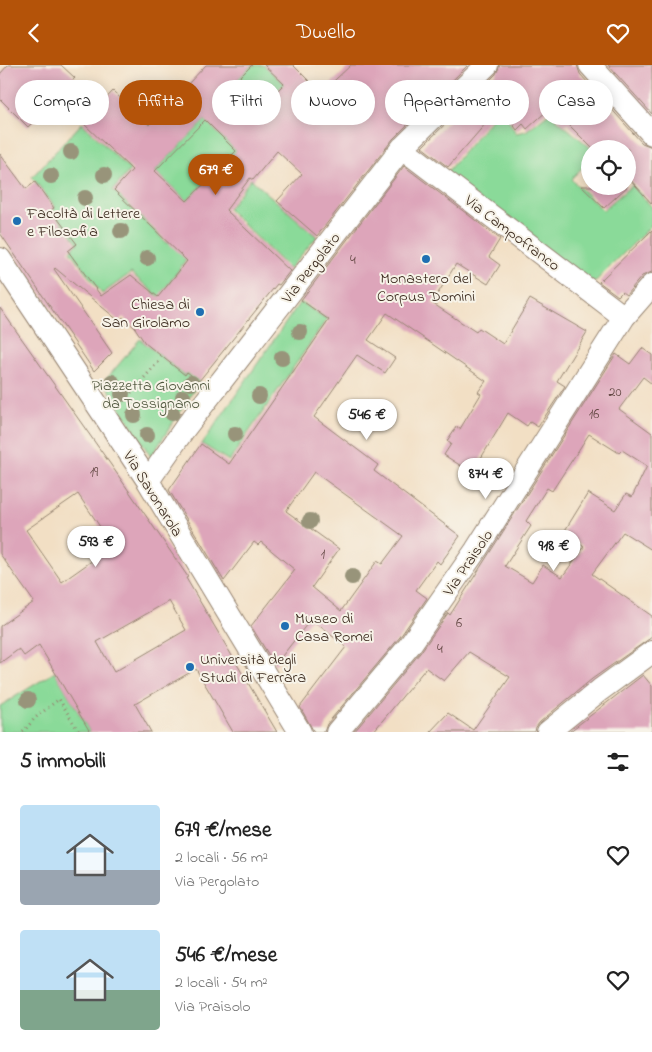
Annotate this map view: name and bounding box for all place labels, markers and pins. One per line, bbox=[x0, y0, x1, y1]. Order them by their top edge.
pin: 679 € bbox=[181, 153, 251, 196]
place label: Facoltà di Lettere e Filosofia bbox=[26, 202, 141, 244]
marker: Facoltà di Lettere e Filosofia bbox=[11, 215, 23, 227]
marker: Monastero del Corpus Domini bbox=[420, 253, 432, 265]
place label: Monastero del Corpus Domini bbox=[377, 267, 475, 309]
place label: Chiesa di San Girolamo bbox=[101, 293, 190, 335]
marker: Chiesa di San Girolamo bbox=[194, 306, 206, 318]
pin: 546 € bbox=[332, 399, 402, 441]
pin: 874 € bbox=[451, 457, 521, 500]
pin: 593 € bbox=[61, 525, 131, 568]
pin: 918 € bbox=[519, 529, 589, 572]
place label: Museo di Casa Romei bbox=[295, 607, 373, 649]
marker: Museo di Casa Romei bbox=[279, 620, 291, 632]
place label: Università degli Studi di Ferrara bbox=[200, 648, 306, 690]
marker: Università degli Studi di Ferrara bbox=[184, 661, 196, 673]

